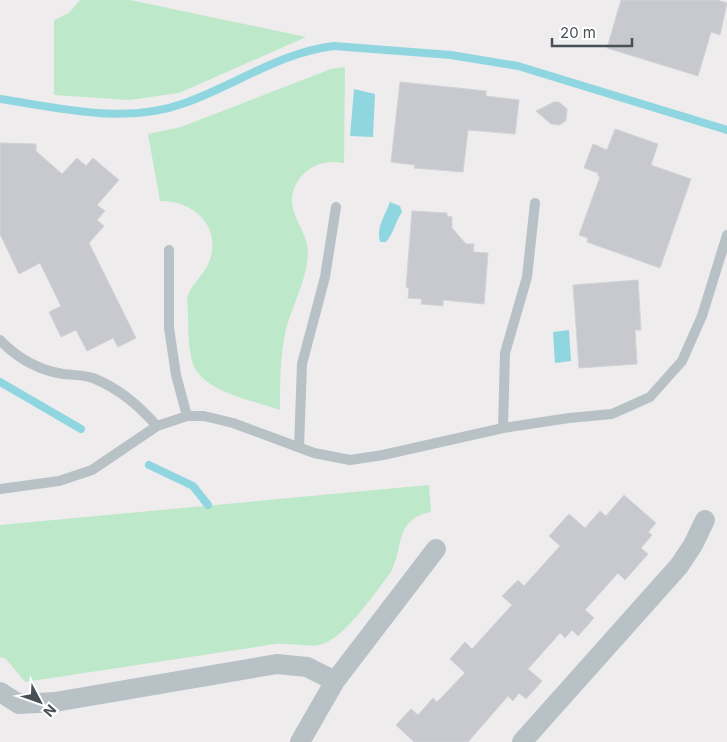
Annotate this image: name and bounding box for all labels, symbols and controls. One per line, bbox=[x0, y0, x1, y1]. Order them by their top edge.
scale bar bbox=[552, 15, 632, 47]
text: 20 m bbox=[560, 23, 596, 42]
north arrow bbox=[15, 677, 65, 727]
text: N bbox=[40, 701, 60, 720]

